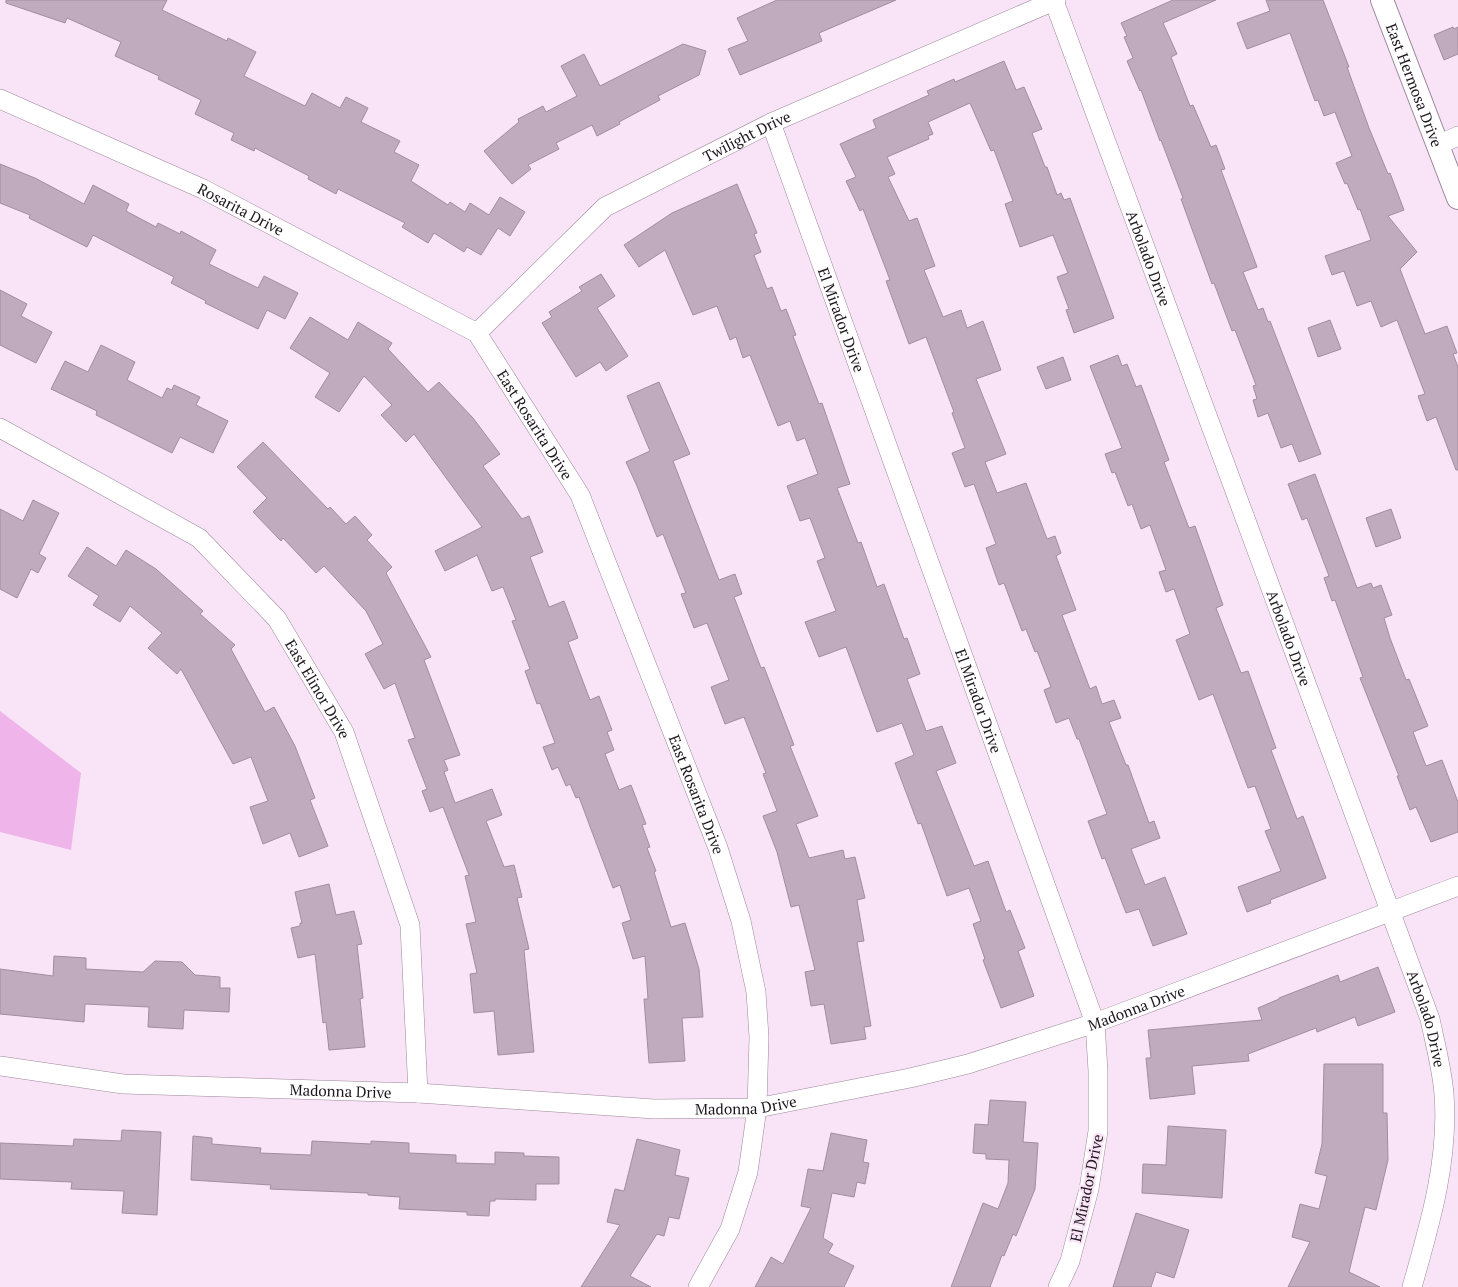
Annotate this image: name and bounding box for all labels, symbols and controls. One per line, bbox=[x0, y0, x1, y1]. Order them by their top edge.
street label: East Hermosa Drive bbox=[1382, 20, 1447, 150]
street label: Twilight Drive bbox=[699, 106, 793, 166]
street label: Rosarita Drive bbox=[195, 178, 288, 240]
street label: Arbolado Drive bbox=[1122, 207, 1176, 309]
street label: El Mirador Drive bbox=[814, 265, 870, 375]
street label: East Rosarita Drive bbox=[493, 366, 578, 483]
street label: Arbolado Drive bbox=[1262, 587, 1316, 689]
street label: East Elinor Drive bbox=[281, 635, 355, 741]
street label: El Mirador Drive bbox=[951, 646, 1007, 756]
street label: East Rosarita Drive bbox=[665, 732, 729, 856]
street label: Arbolado Drive bbox=[1403, 967, 1450, 1069]
street label: Madonna Drive bbox=[1085, 980, 1187, 1035]
street label: Madonna Drive bbox=[289, 1079, 392, 1102]
street label: Madonna Drive bbox=[695, 1090, 798, 1119]
street label: El Mirador Drive bbox=[1065, 1132, 1107, 1244]

